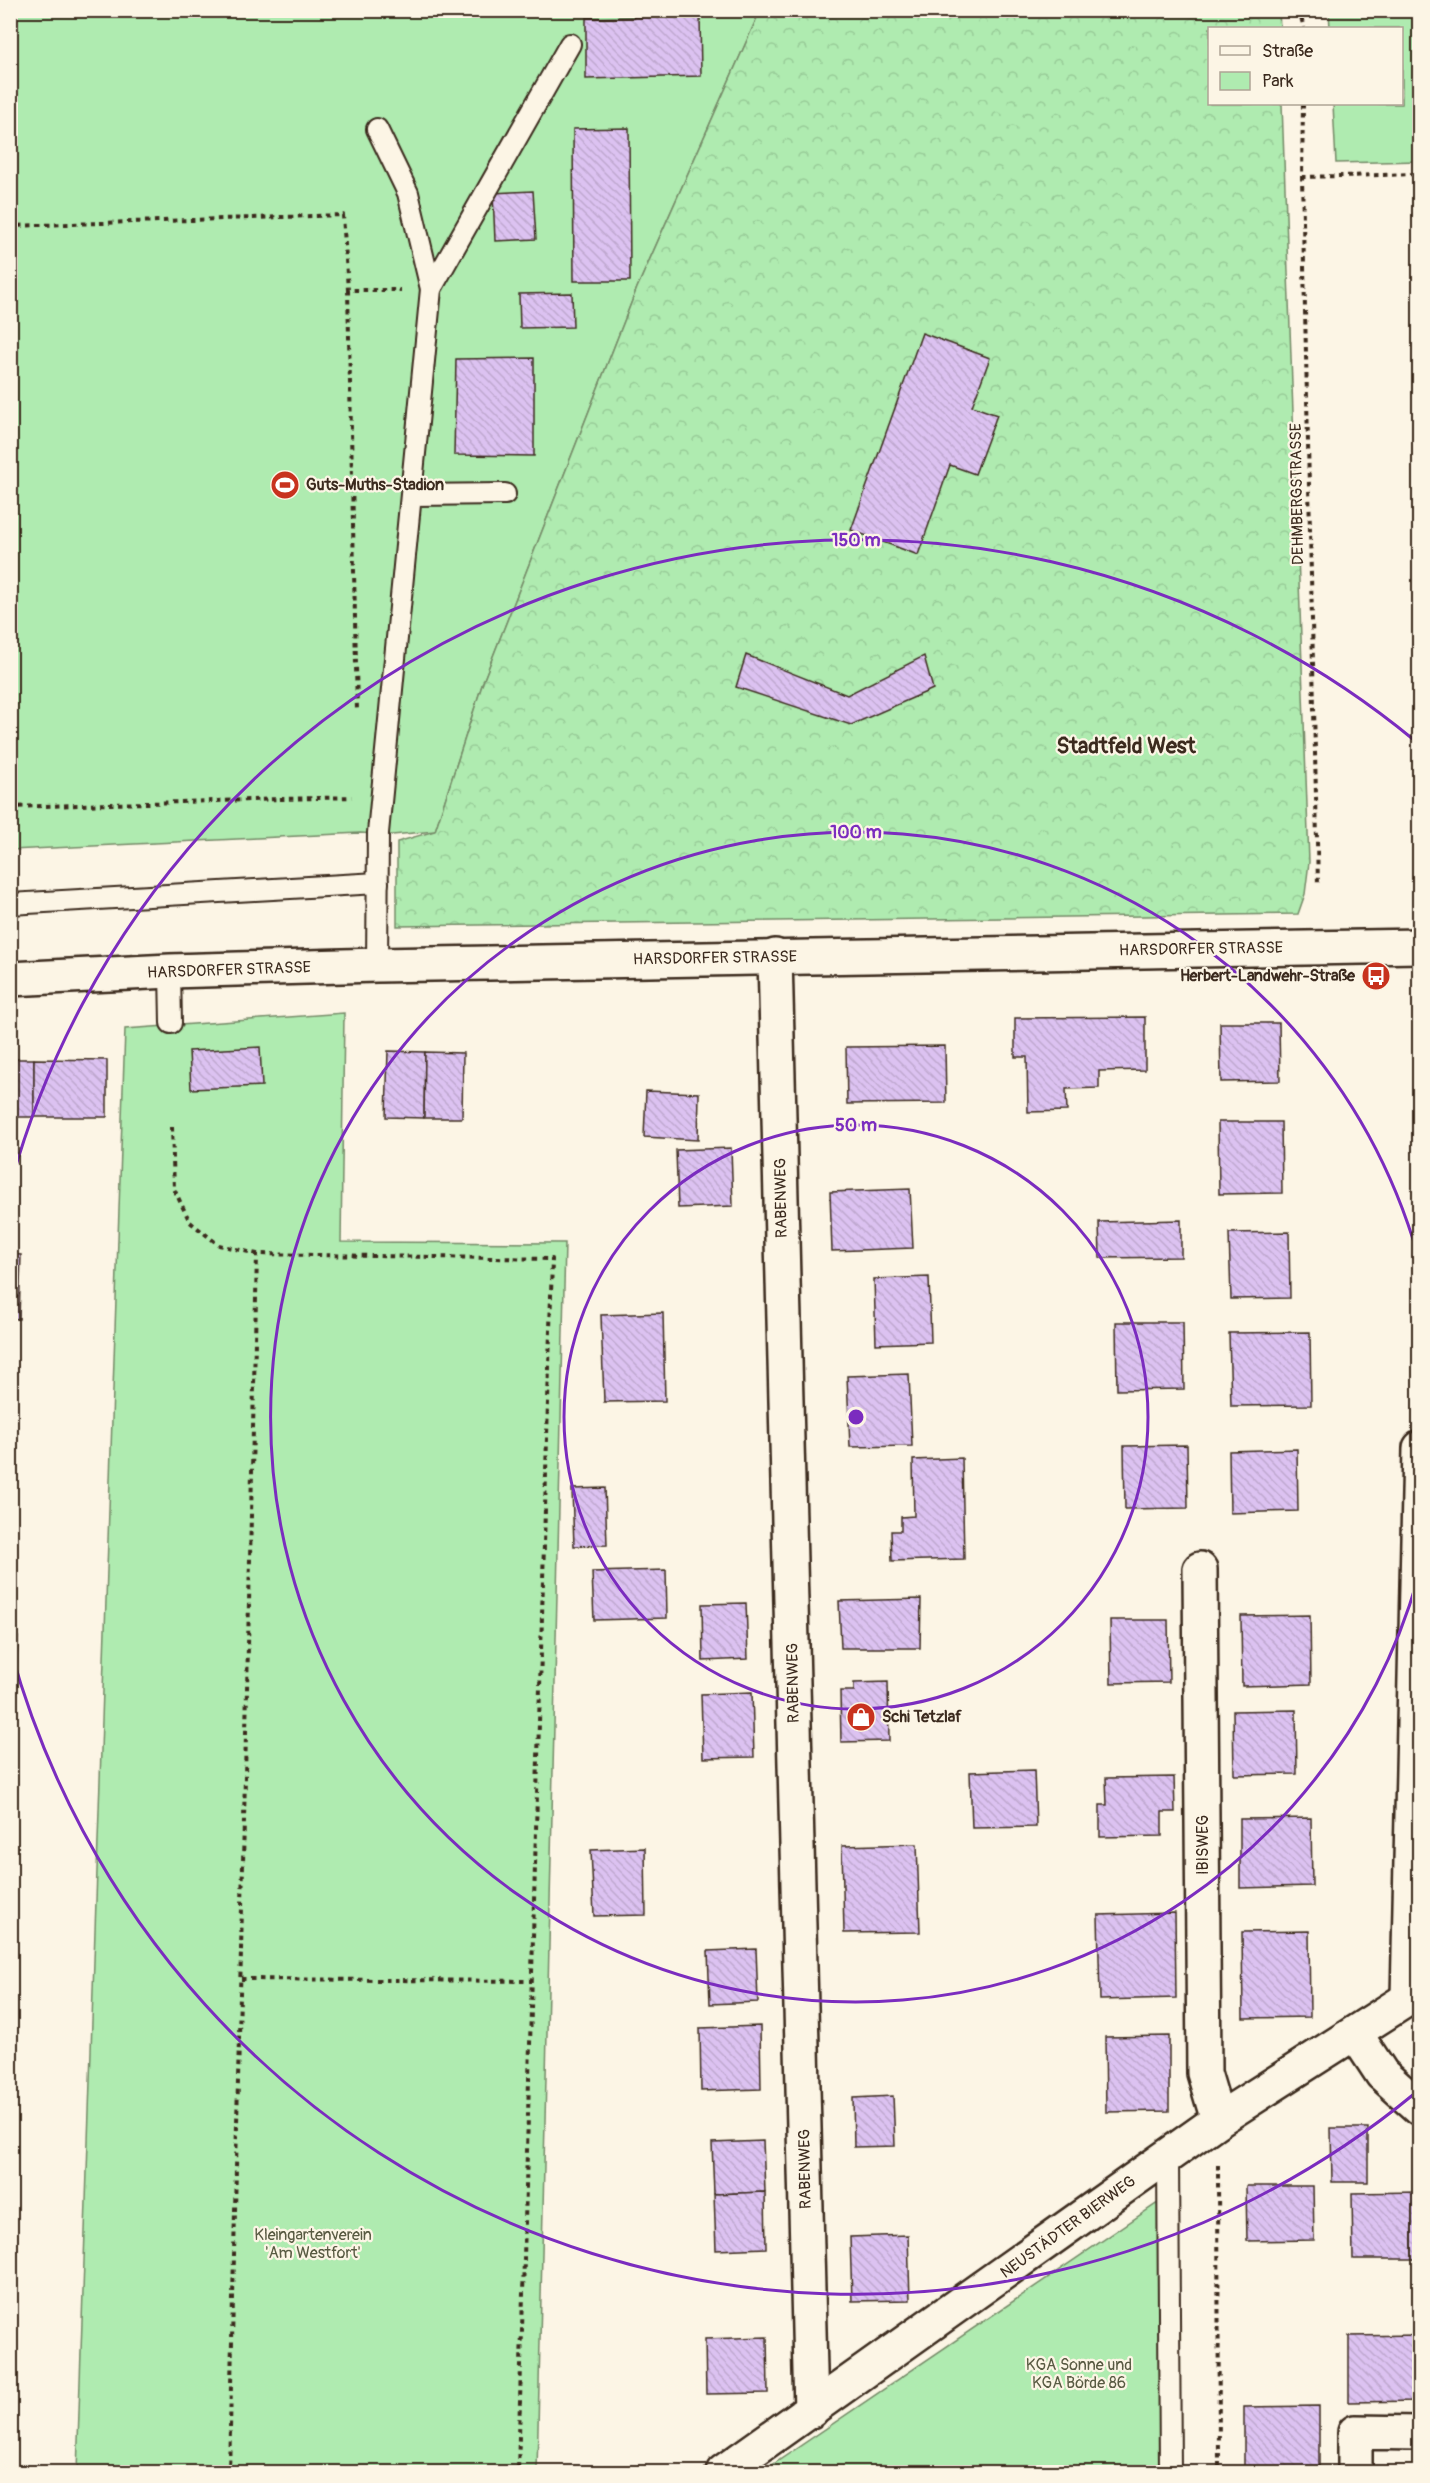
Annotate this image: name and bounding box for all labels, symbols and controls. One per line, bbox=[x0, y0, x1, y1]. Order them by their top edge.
legend bbox=[1208, 27, 1403, 105]
text: Straße bbox=[1262, 40, 1313, 63]
text: Park bbox=[1262, 70, 1294, 93]
street label: DEHMBERGSTRASSE bbox=[1286, 423, 1308, 565]
sports icon: Guts-Muths-Stadion bbox=[269, 469, 301, 501]
place label: Guts-Muths-Stadion bbox=[306, 475, 444, 495]
text: 150 m bbox=[832, 529, 881, 552]
district label: Stadtfeld West bbox=[1056, 732, 1197, 760]
text: 100 m bbox=[830, 821, 882, 844]
street label: HARSDORFER STRASSE bbox=[1119, 938, 1283, 960]
street label: HARSDORFER STRASSE bbox=[633, 947, 797, 969]
street label: HARSDORFER STRASSE bbox=[147, 957, 311, 983]
bus stop icon: Herbert-Landwehr-Straße bbox=[1360, 960, 1392, 992]
place label: Herbert-Landwehr-Straße bbox=[1180, 966, 1356, 986]
text: 50 m bbox=[835, 1114, 877, 1137]
street label: RABENWEG bbox=[770, 1158, 792, 1238]
centre of rings bbox=[846, 1407, 866, 1427]
street label: RABENWEG bbox=[782, 1643, 804, 1723]
shop icon: Schi Tetzlaf bbox=[845, 1701, 877, 1733]
place label: Schi Tetzlaf bbox=[882, 1707, 962, 1727]
street label: IBISWEG bbox=[1193, 1815, 1213, 1875]
street label: RABENWEG bbox=[794, 2129, 816, 2209]
street label: NEUSTÄDTER BIERWEG bbox=[996, 2171, 1140, 2283]
park label: Kleingartenverein 'Am Westfort' bbox=[254, 2225, 372, 2263]
park label: KGA Sonne und KGA Börde 86 bbox=[1026, 2355, 1132, 2393]

